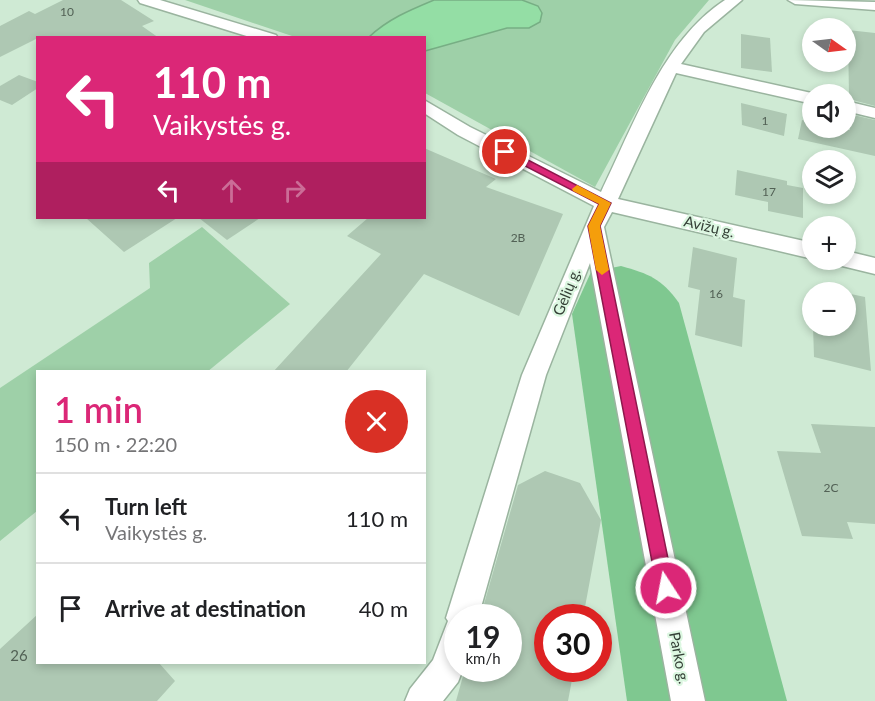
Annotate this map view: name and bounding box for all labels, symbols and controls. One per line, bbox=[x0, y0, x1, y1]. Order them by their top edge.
house number: 10 bbox=[60, 4, 74, 19]
north arrow bbox=[802, 18, 856, 72]
map controls bbox=[802, 18, 856, 336]
text: 110 m bbox=[153, 57, 271, 107]
icon: left bbox=[54, 60, 132, 138]
button: sound bbox=[802, 84, 856, 138]
text: Vaikystės g. bbox=[153, 108, 291, 141]
house number: 1 bbox=[762, 113, 769, 128]
pin bbox=[479, 126, 530, 177]
icon: arrive bbox=[488, 135, 521, 168]
button: layers bbox=[802, 150, 856, 204]
icon: left bbox=[152, 174, 185, 207]
icon: ahead bbox=[215, 174, 248, 207]
icon: right bbox=[278, 174, 311, 207]
house number: 17 bbox=[762, 184, 776, 199]
street label: Avižų g. bbox=[682, 211, 736, 241]
button: + bbox=[802, 216, 856, 270]
house number: 2B bbox=[511, 230, 526, 245]
street label: Gėlių g. bbox=[548, 265, 584, 318]
button: − bbox=[802, 282, 856, 336]
house number: 16 bbox=[709, 286, 723, 301]
text: 1 min bbox=[54, 387, 143, 431]
button: close bbox=[345, 390, 408, 453]
text: 150 m · 22:20 bbox=[54, 432, 177, 456]
house number: 2C bbox=[824, 480, 838, 495]
text: Turn left bbox=[105, 493, 187, 520]
icon: left bbox=[54, 502, 87, 535]
text: 110 m bbox=[346, 505, 408, 532]
text: Vaikystės g. bbox=[105, 520, 207, 544]
position arrow bbox=[634, 556, 698, 620]
icon: arrive bbox=[54, 592, 87, 625]
text: Arrive at destination bbox=[105, 595, 306, 622]
text: 40 m bbox=[359, 595, 408, 622]
speed limit sign: 30 bbox=[534, 604, 612, 682]
text: 19 bbox=[466, 618, 500, 654]
street label: Parko g. bbox=[666, 630, 694, 685]
house number: 26 bbox=[10, 646, 28, 664]
text: km/h bbox=[465, 649, 501, 667]

